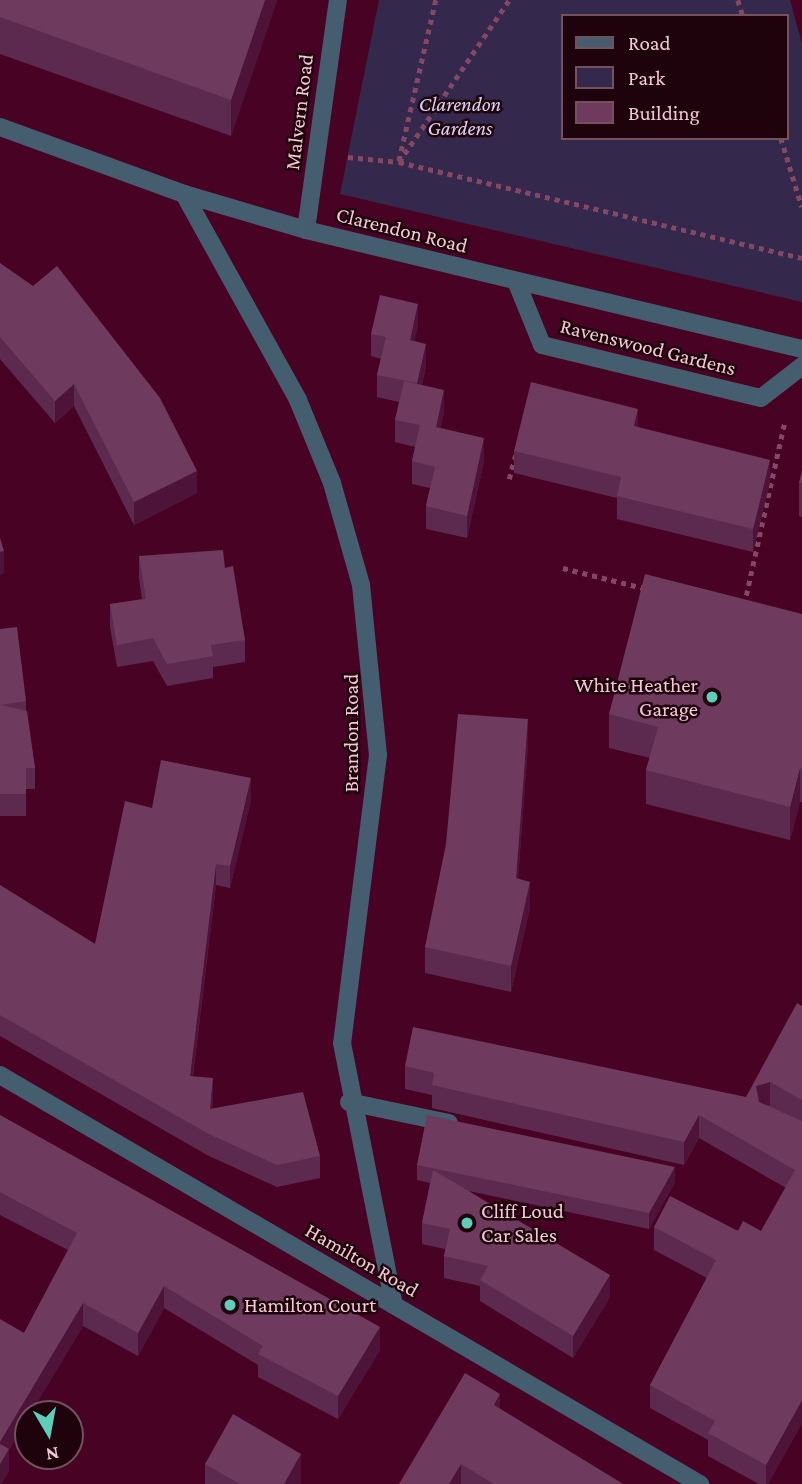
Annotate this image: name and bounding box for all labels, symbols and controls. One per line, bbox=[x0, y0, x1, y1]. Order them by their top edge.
legend bbox=[560, 14, 788, 140]
text: Road bbox=[628, 31, 671, 55]
street label: Malvern Road bbox=[279, 53, 319, 171]
text: Park bbox=[628, 66, 665, 90]
park label: Clarendon Gardens bbox=[419, 91, 501, 141]
text: Building bbox=[628, 101, 700, 125]
street label: Clarendon Road bbox=[334, 202, 470, 258]
street label: Ravenswood Gardens bbox=[558, 313, 738, 381]
place label: White Heather Garage bbox=[574, 672, 698, 722]
street label: Brandon Road bbox=[338, 674, 364, 792]
marker: White Heather Garage bbox=[704, 689, 720, 705]
place label: Cliff Loud Car Sales bbox=[481, 1198, 564, 1248]
marker: Cliff Loud Car Sales bbox=[459, 1215, 475, 1231]
street label: Hamilton Road bbox=[301, 1217, 423, 1303]
place label: Hamilton Court bbox=[244, 1292, 376, 1318]
marker: Hamilton Court bbox=[222, 1297, 238, 1313]
north arrow bbox=[14, 1400, 84, 1470]
text: N bbox=[44, 1443, 61, 1466]

